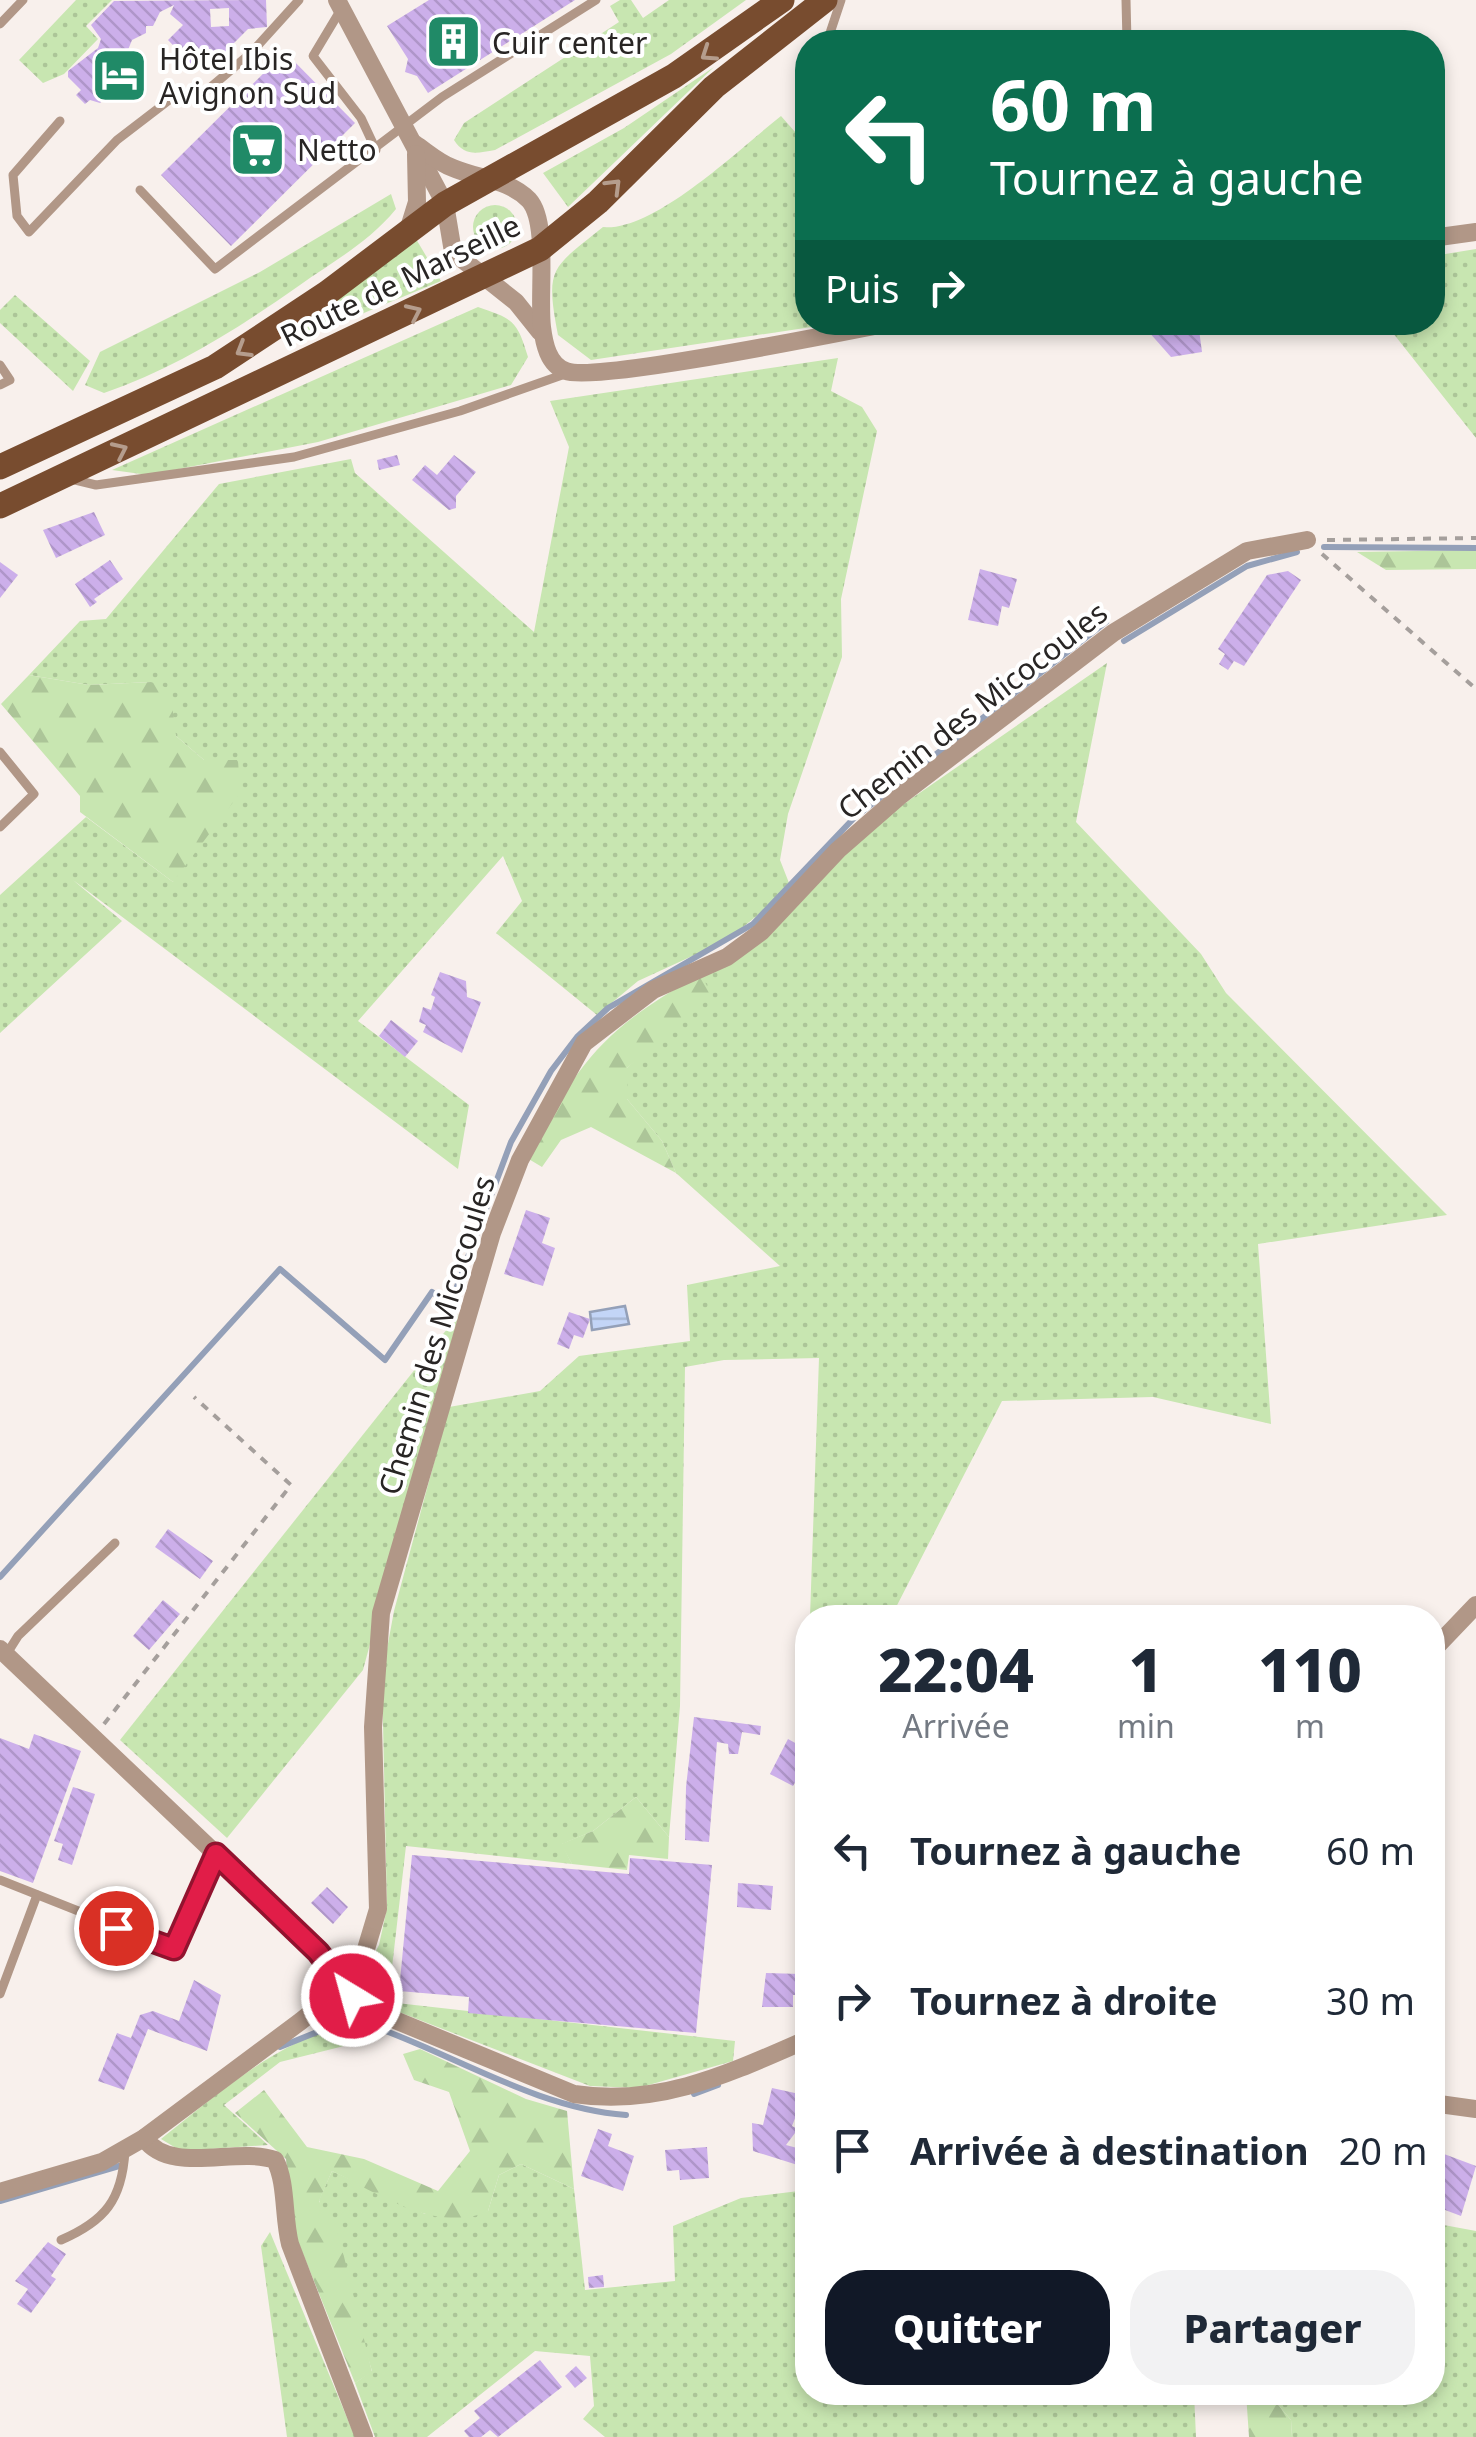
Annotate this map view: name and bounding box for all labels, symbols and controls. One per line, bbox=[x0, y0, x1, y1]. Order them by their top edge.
building icon: Cuir center bbox=[423, 12, 483, 72]
place label: Cuir center bbox=[492, 22, 647, 63]
place label: Hôtel Ibis Avignon Sud bbox=[159, 38, 336, 113]
one-way arrow bbox=[701, 41, 719, 60]
hotel icon: Hôtel Ibis Avignon Sud bbox=[90, 45, 150, 105]
text: 60 m bbox=[990, 56, 1157, 152]
icon: left bbox=[825, 70, 955, 200]
supermarket icon: Netto bbox=[228, 119, 288, 179]
place label: Netto bbox=[297, 129, 377, 170]
text: Tournez à gauche bbox=[990, 147, 1364, 208]
one-way arrow bbox=[602, 180, 620, 198]
street label: Route de Marseille bbox=[273, 204, 527, 356]
icon: right bbox=[919, 260, 974, 315]
text: Puis bbox=[825, 262, 899, 314]
one-way arrow bbox=[404, 305, 422, 325]
one-way arrow bbox=[236, 338, 254, 357]
one-way arrow bbox=[110, 443, 128, 463]
street label: Chemin des Micocoules bbox=[829, 592, 1115, 828]
street label: Chemin des Micocoules bbox=[368, 1170, 504, 1500]
text: 22:04 bbox=[878, 1628, 1034, 1710]
text: 1 bbox=[1129, 1628, 1163, 1710]
text: 110 bbox=[1258, 1628, 1362, 1710]
text: Arrivée bbox=[902, 1704, 1010, 1747]
text: min bbox=[1117, 1704, 1175, 1747]
text: m bbox=[1295, 1704, 1325, 1747]
icon: left bbox=[825, 1823, 880, 1878]
text: Tournez à gauche bbox=[910, 1824, 1241, 1876]
text: 60 m bbox=[1326, 1824, 1415, 1876]
pin bbox=[74, 1886, 159, 1971]
icon: arrive bbox=[89, 1901, 144, 1956]
position arrow bbox=[300, 1944, 404, 2048]
icon: right bbox=[825, 1973, 880, 2028]
text: Tournez à droite bbox=[910, 1974, 1218, 2026]
text: 30 m bbox=[1326, 1974, 1415, 2026]
icon: arrive bbox=[825, 2123, 880, 2178]
text: Arrivée à destination bbox=[910, 2124, 1309, 2176]
text: 20 m bbox=[1339, 2124, 1428, 2176]
button: Quitter bbox=[825, 2270, 1110, 2385]
button: Partager bbox=[1130, 2270, 1415, 2385]

